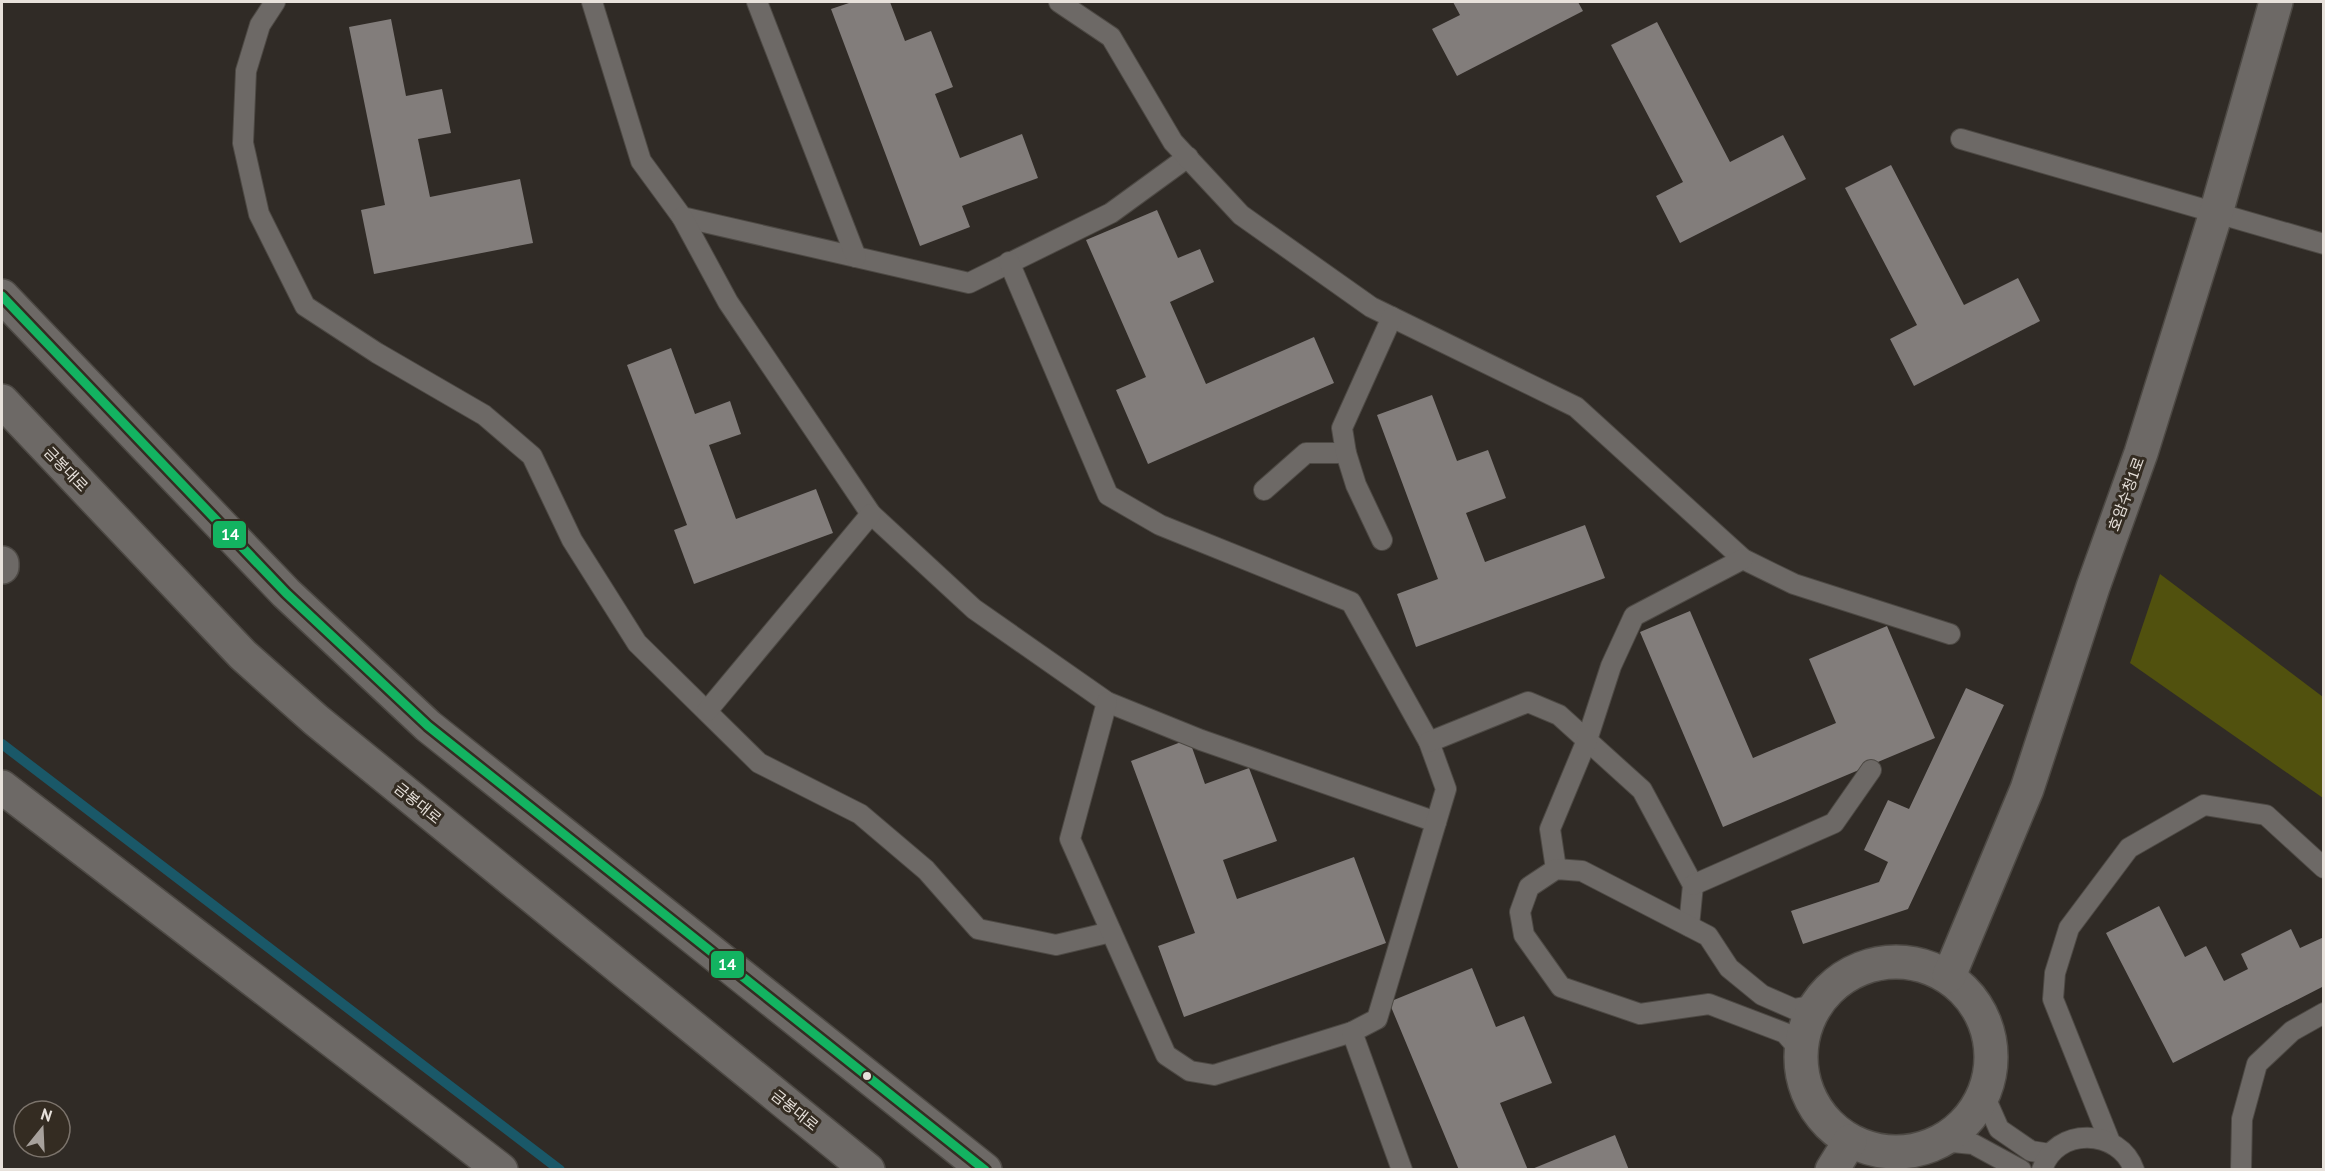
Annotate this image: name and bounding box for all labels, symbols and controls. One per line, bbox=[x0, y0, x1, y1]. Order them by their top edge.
street label: 금봉대로 bbox=[40, 443, 92, 495]
street label: 호암수청1로 bbox=[2104, 454, 2148, 534]
line badge: 14 bbox=[212, 520, 247, 549]
text: 14 bbox=[221, 524, 239, 544]
street label: 금봉대로 bbox=[391, 778, 445, 828]
line badge: 14 bbox=[710, 950, 745, 979]
text: 14 bbox=[718, 954, 736, 974]
unlabelled marker bbox=[861, 1070, 873, 1082]
street label: 금봉대로 bbox=[768, 1085, 822, 1135]
north arrow bbox=[12, 1099, 72, 1159]
text: N bbox=[39, 1104, 55, 1126]

